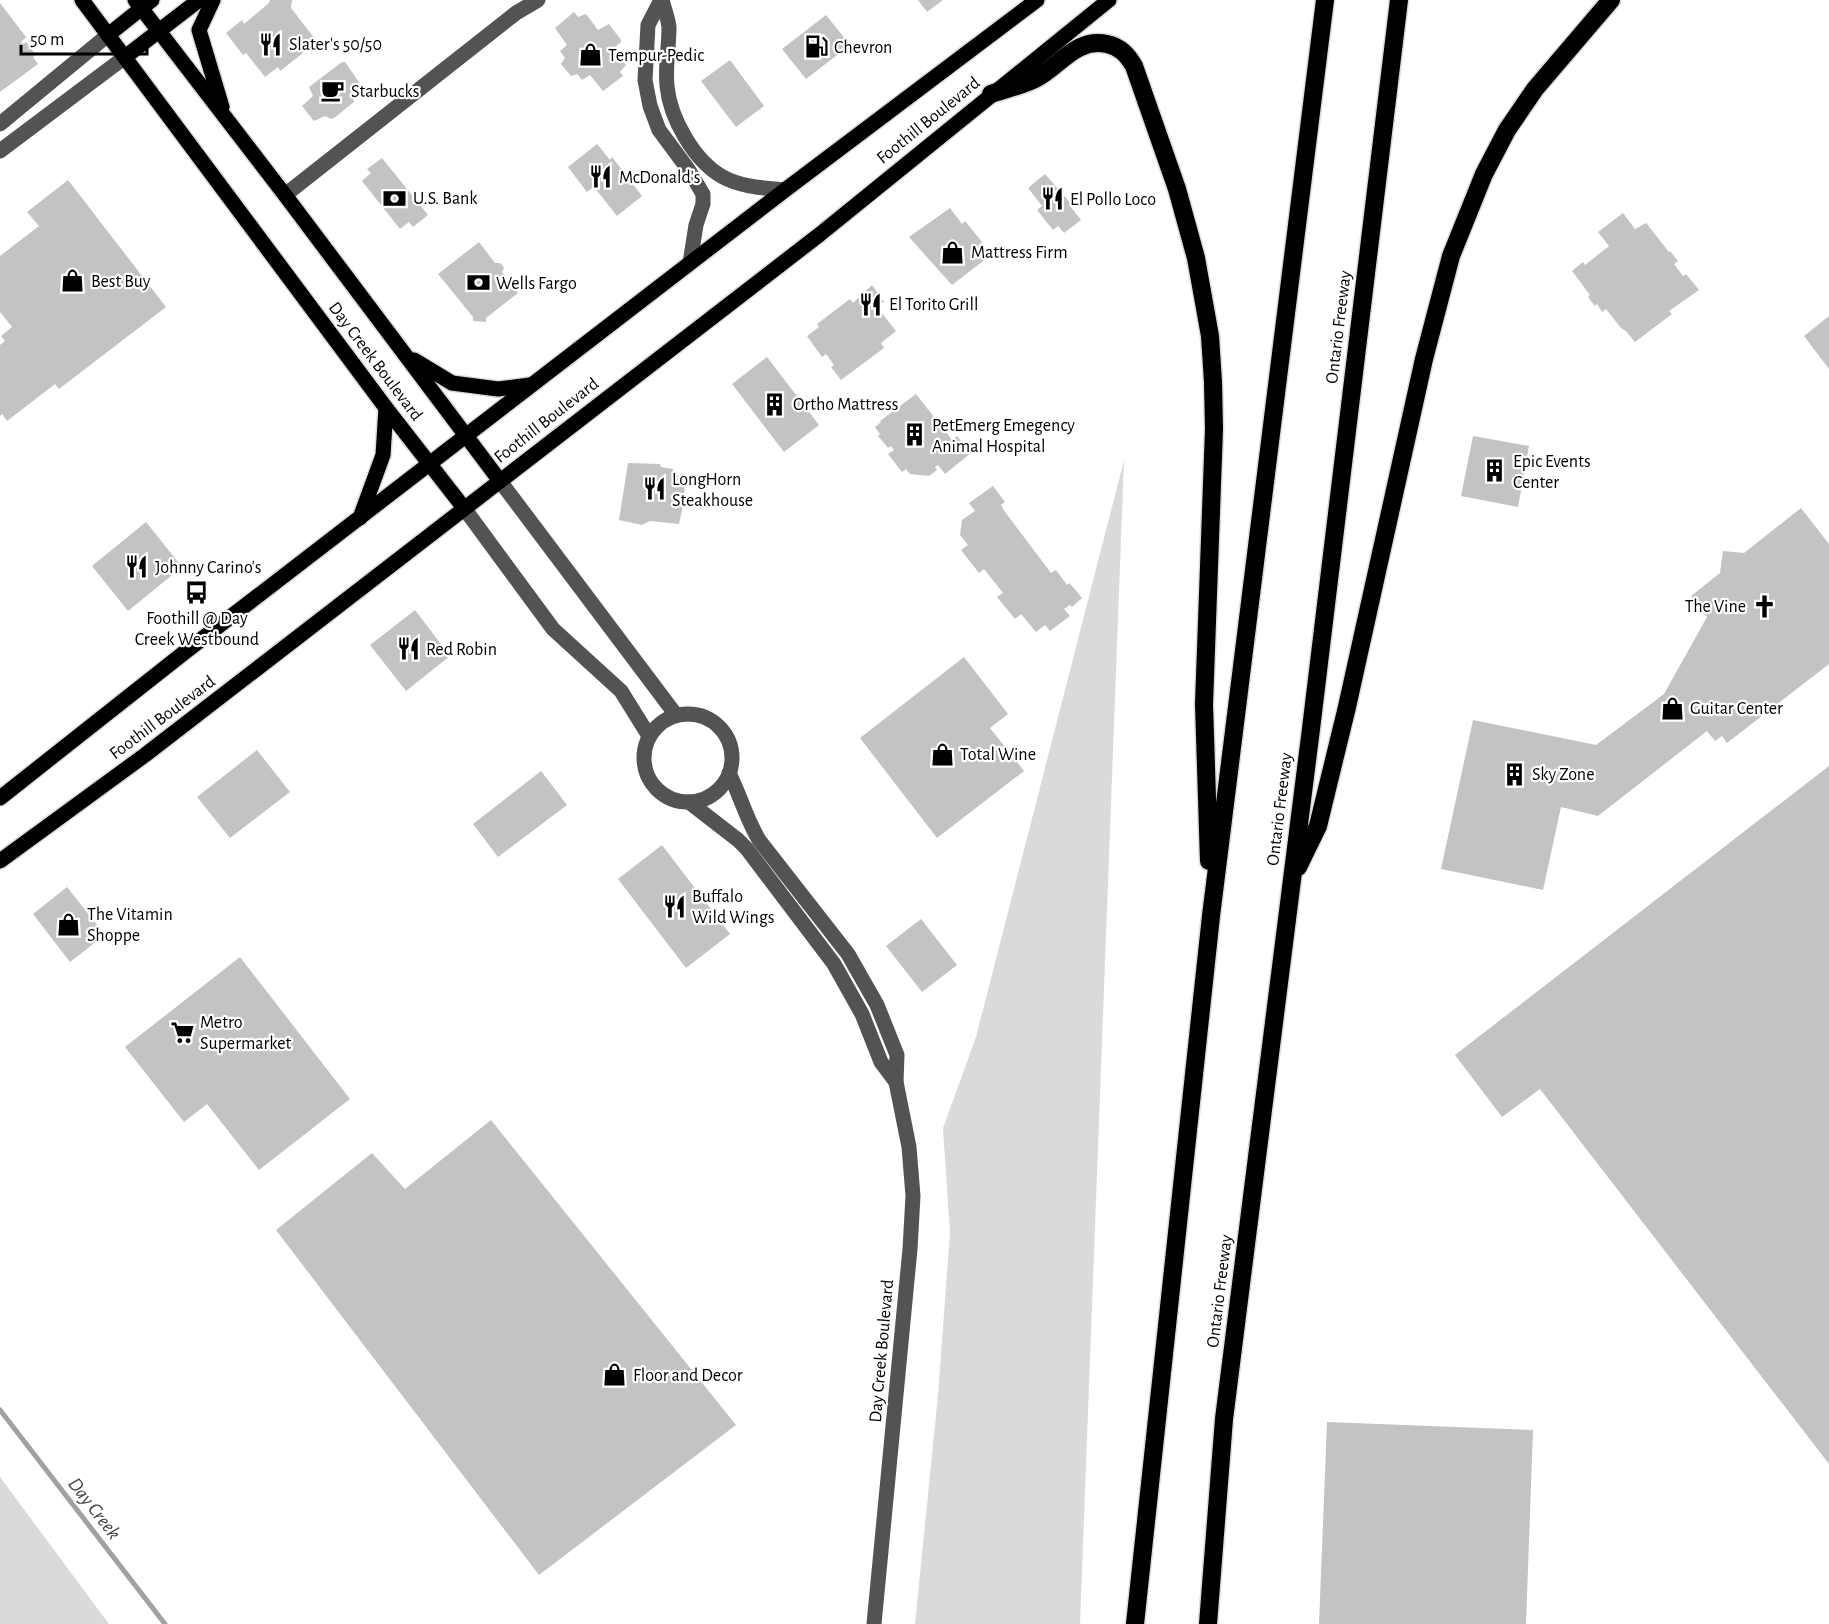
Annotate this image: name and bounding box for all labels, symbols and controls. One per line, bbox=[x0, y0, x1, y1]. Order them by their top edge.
scale bar bbox=[21, 18, 147, 56]
text: 50 m bbox=[30, 31, 64, 49]
restaurant icon: Slater's 50/50 bbox=[258, 31, 284, 57]
fuel station icon: Chevron bbox=[803, 34, 829, 60]
place label: Slater's 50/50 bbox=[289, 36, 382, 54]
place label: Chevron bbox=[834, 39, 892, 57]
shop icon: Tempur-Pedic bbox=[577, 42, 603, 68]
place label: Tempur-Pedic bbox=[608, 47, 704, 65]
street label: Foothill Boulevard bbox=[874, 74, 984, 168]
cafe icon: Starbucks bbox=[320, 78, 346, 104]
place label: Starbucks bbox=[351, 83, 419, 101]
restaurant icon: McDonald's bbox=[588, 164, 614, 190]
place label: McDonald's bbox=[619, 169, 701, 187]
bank icon: U.S. Bank bbox=[382, 185, 408, 211]
restaurant icon: El Pollo Loco bbox=[1039, 186, 1065, 212]
place label: U.S. Bank bbox=[413, 190, 478, 208]
place label: El Pollo Loco bbox=[1070, 191, 1156, 209]
shop icon: Mattress Firm bbox=[940, 239, 966, 265]
place label: Mattress Firm bbox=[971, 244, 1068, 262]
shop icon: Best Buy bbox=[60, 268, 86, 294]
street label: Ontario Freeway bbox=[1323, 269, 1355, 385]
bank icon: Wells Fargo bbox=[465, 270, 491, 296]
place label: Best Buy bbox=[91, 273, 151, 291]
place label: Wells Fargo bbox=[496, 275, 577, 293]
restaurant icon: El Torito Grill bbox=[858, 291, 884, 317]
place label: El Torito Grill bbox=[889, 296, 978, 314]
street label: Day Creek Boulevard bbox=[325, 299, 426, 424]
street label: Foothill Boulevard bbox=[491, 375, 602, 467]
building icon: Ortho Mattress bbox=[762, 391, 788, 417]
place label: Ortho Mattress bbox=[793, 396, 898, 414]
place label: PetEmerg Emegency Animal Hospital bbox=[932, 417, 1075, 456]
building icon: PetEmerg Emegency Animal Hospital bbox=[901, 422, 927, 448]
place label: Epic Events Center bbox=[1513, 453, 1591, 492]
building icon: Epic Events Center bbox=[1482, 458, 1508, 484]
place label: LongHorn Steakhouse bbox=[672, 471, 753, 510]
restaurant icon: LongHorn Steakhouse bbox=[641, 476, 667, 502]
restaurant icon: Johnny Carino's bbox=[124, 554, 150, 580]
place label: Johnny Carino's bbox=[155, 559, 261, 577]
bus stop icon: Foothill @ Day Creek Westbound bbox=[184, 579, 210, 605]
church icon: The Vine bbox=[1751, 593, 1777, 619]
place label: The Vine bbox=[1685, 598, 1746, 616]
place label: Foothill @ Day Creek Westbound bbox=[135, 610, 259, 649]
restaurant icon: Red Robin bbox=[395, 636, 421, 662]
place label: Red Robin bbox=[426, 641, 497, 659]
street label: Foothill Boulevard bbox=[106, 672, 219, 763]
shop icon: Guitar Center bbox=[1659, 695, 1685, 721]
place label: Guitar Center bbox=[1690, 700, 1783, 718]
shop icon: Total Wine bbox=[929, 741, 955, 767]
place label: Total Wine bbox=[960, 746, 1036, 764]
street label: Ontario Freeway bbox=[1264, 751, 1296, 867]
building icon: Sky Zone bbox=[1501, 761, 1527, 787]
place label: Sky Zone bbox=[1532, 766, 1594, 784]
place label: Buffalo Wild Wings bbox=[692, 888, 774, 927]
restaurant icon: Buffalo Wild Wings bbox=[661, 893, 687, 919]
place label: The Vitamin Shoppe bbox=[87, 906, 173, 945]
shop icon: The Vitamin Shoppe bbox=[56, 911, 82, 937]
place label: Metro Supermarket bbox=[200, 1014, 292, 1053]
supermarket icon: Metro Supermarket bbox=[169, 1019, 195, 1045]
street label: Ontario Freeway bbox=[1204, 1233, 1236, 1349]
street label: Day Creek Boulevard bbox=[867, 1279, 897, 1423]
shop icon: Floor and Decor bbox=[602, 1362, 628, 1388]
place label: Floor and Decor bbox=[633, 1367, 743, 1385]
water label: Day Creek bbox=[64, 1474, 124, 1543]

